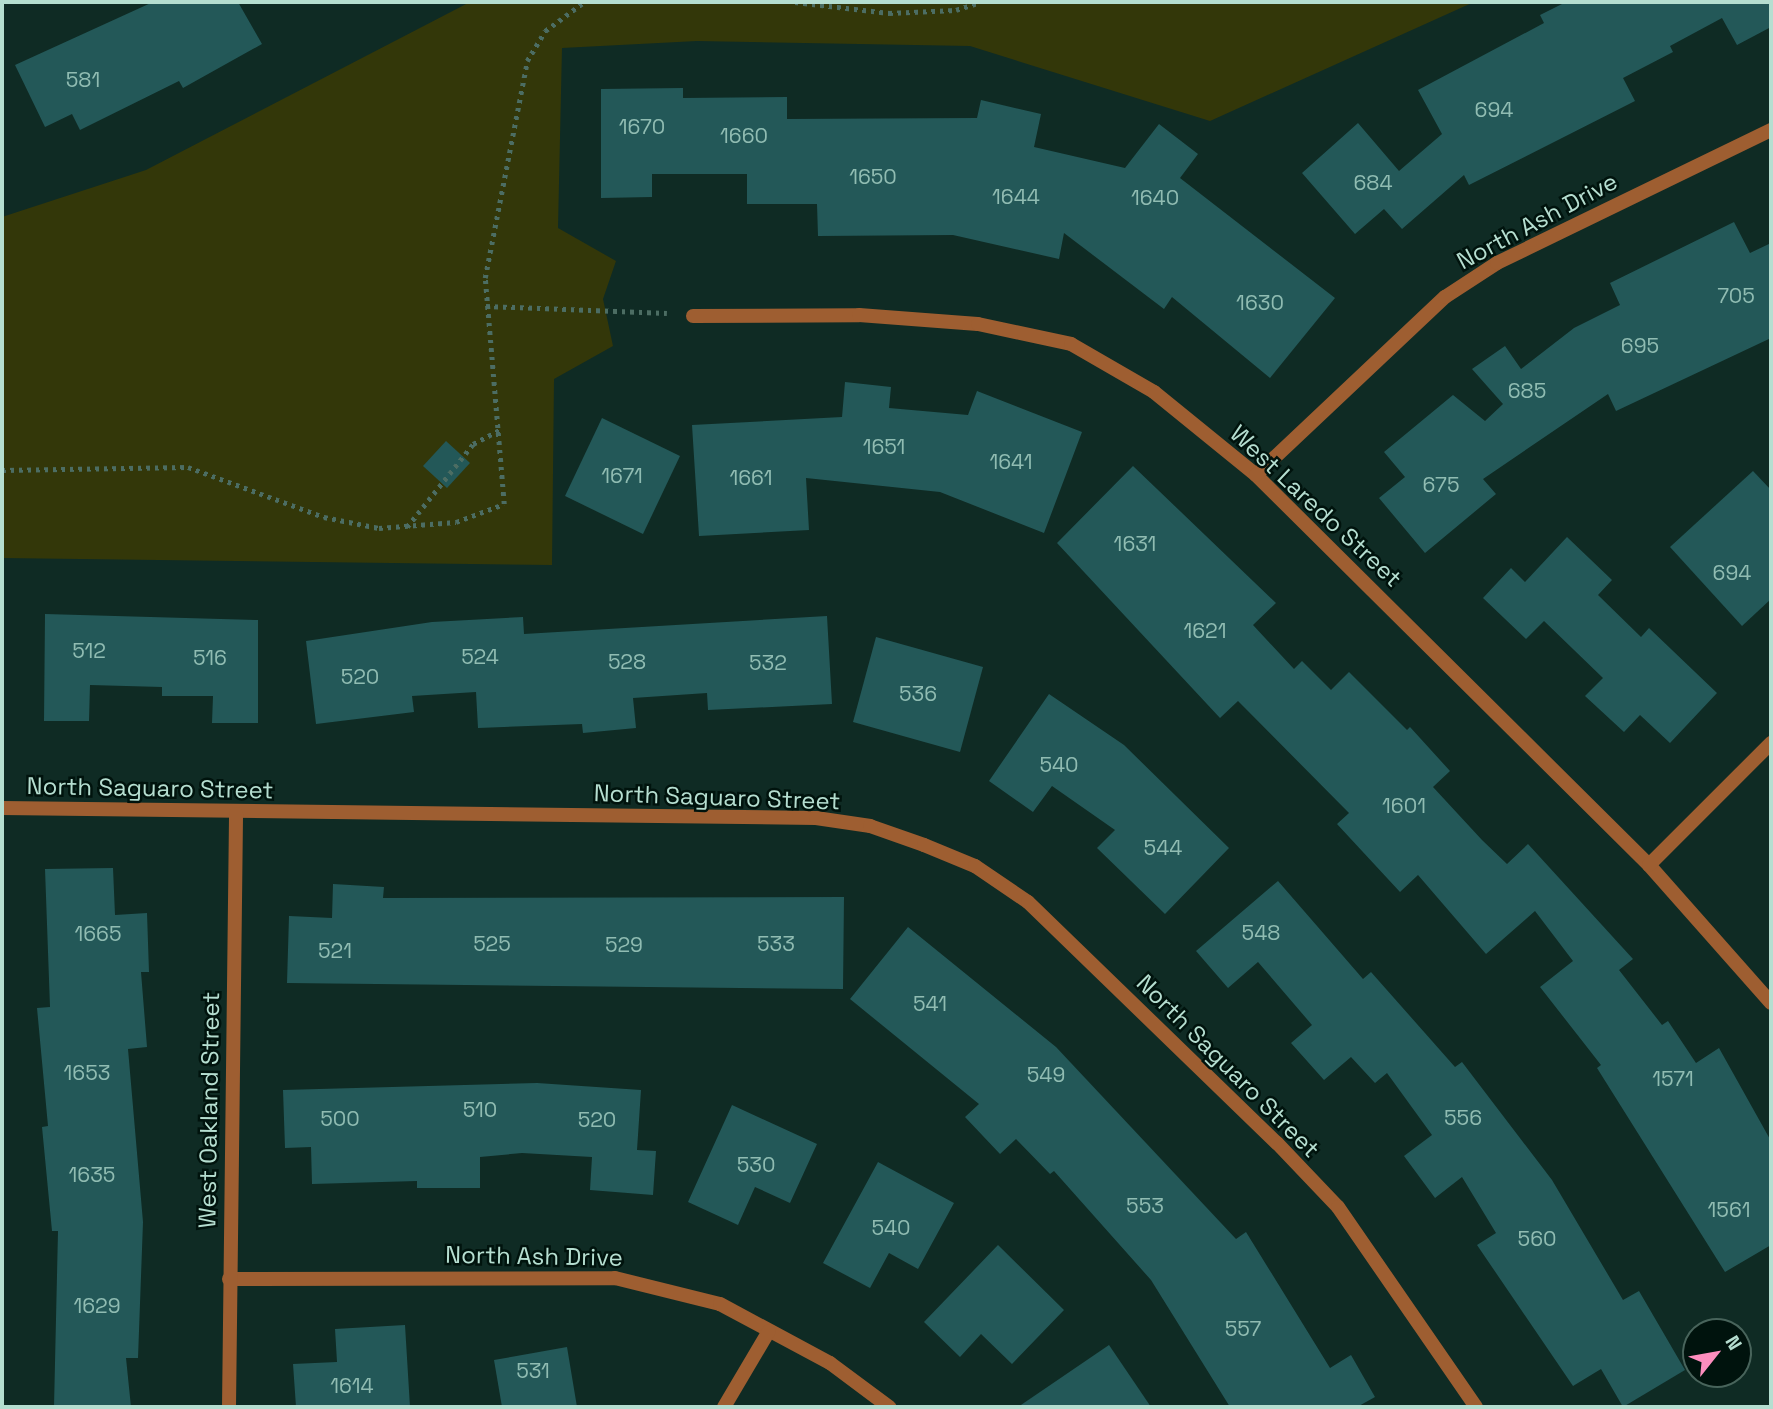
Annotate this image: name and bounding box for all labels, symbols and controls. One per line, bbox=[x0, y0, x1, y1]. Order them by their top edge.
house number: 581 bbox=[66, 67, 100, 93]
house number: 694 bbox=[1475, 97, 1513, 123]
house number: 1670 bbox=[619, 114, 665, 140]
house number: 1660 bbox=[720, 123, 768, 149]
house number: 1650 bbox=[849, 164, 897, 190]
street label: North Ash Drive bbox=[1452, 167, 1622, 275]
house number: 684 bbox=[1353, 170, 1393, 196]
house number: 1644 bbox=[992, 184, 1040, 210]
house number: 1640 bbox=[1131, 185, 1179, 211]
house number: 705 bbox=[1717, 283, 1755, 309]
house number: 1630 bbox=[1236, 290, 1284, 316]
house number: 695 bbox=[1621, 333, 1659, 359]
house number: 685 bbox=[1508, 378, 1546, 404]
street label: West Laredo Street bbox=[1224, 419, 1408, 593]
house number: 1651 bbox=[863, 434, 905, 460]
house number: 1641 bbox=[989, 449, 1033, 475]
house number: 1671 bbox=[601, 463, 643, 489]
house number: 1661 bbox=[729, 465, 773, 491]
house number: 675 bbox=[1423, 472, 1459, 498]
house number: 1631 bbox=[1114, 531, 1156, 557]
house number: 694 bbox=[1713, 560, 1751, 586]
house number: 1621 bbox=[1184, 618, 1226, 644]
house number: 512 bbox=[72, 638, 106, 664]
house number: 524 bbox=[461, 644, 499, 670]
house number: 516 bbox=[193, 645, 227, 671]
house number: 528 bbox=[608, 649, 646, 675]
house number: 532 bbox=[749, 650, 787, 676]
house number: 520 bbox=[341, 664, 379, 690]
house number: 536 bbox=[899, 681, 937, 707]
house number: 540 bbox=[1039, 752, 1079, 778]
street label: North Saguaro Street bbox=[26, 771, 274, 805]
street label: North Saguaro Street bbox=[593, 778, 841, 816]
house number: 1601 bbox=[1382, 793, 1426, 819]
house number: 544 bbox=[1144, 835, 1182, 861]
house number: 548 bbox=[1242, 920, 1280, 946]
house number: 1665 bbox=[74, 921, 122, 947]
house number: 525 bbox=[473, 931, 511, 957]
house number: 533 bbox=[757, 931, 795, 957]
house number: 529 bbox=[605, 932, 643, 958]
house number: 521 bbox=[318, 938, 352, 964]
street label: North Saguaro Street bbox=[1131, 969, 1325, 1163]
street label: West Oakland Street bbox=[193, 991, 225, 1229]
house number: 541 bbox=[913, 991, 947, 1017]
house number: 1653 bbox=[64, 1060, 110, 1086]
house number: 549 bbox=[1027, 1062, 1065, 1088]
house number: 1571 bbox=[1652, 1066, 1694, 1092]
house number: 510 bbox=[463, 1097, 497, 1123]
house number: 556 bbox=[1444, 1105, 1482, 1131]
house number: 500 bbox=[320, 1106, 360, 1132]
house number: 520 bbox=[578, 1107, 616, 1133]
house number: 530 bbox=[737, 1152, 775, 1178]
house number: 1635 bbox=[69, 1162, 115, 1188]
house number: 553 bbox=[1126, 1193, 1164, 1219]
house number: 1561 bbox=[1708, 1197, 1750, 1223]
house number: 540 bbox=[871, 1215, 911, 1241]
house number: 560 bbox=[1518, 1226, 1556, 1252]
street label: North Ash Drive bbox=[445, 1240, 623, 1272]
house number: 1629 bbox=[73, 1293, 121, 1319]
house number: 557 bbox=[1225, 1316, 1261, 1342]
north arrow bbox=[1682, 1318, 1752, 1388]
text: N bbox=[1720, 1331, 1748, 1355]
house number: 531 bbox=[516, 1358, 550, 1384]
house number: 1614 bbox=[330, 1373, 374, 1399]

